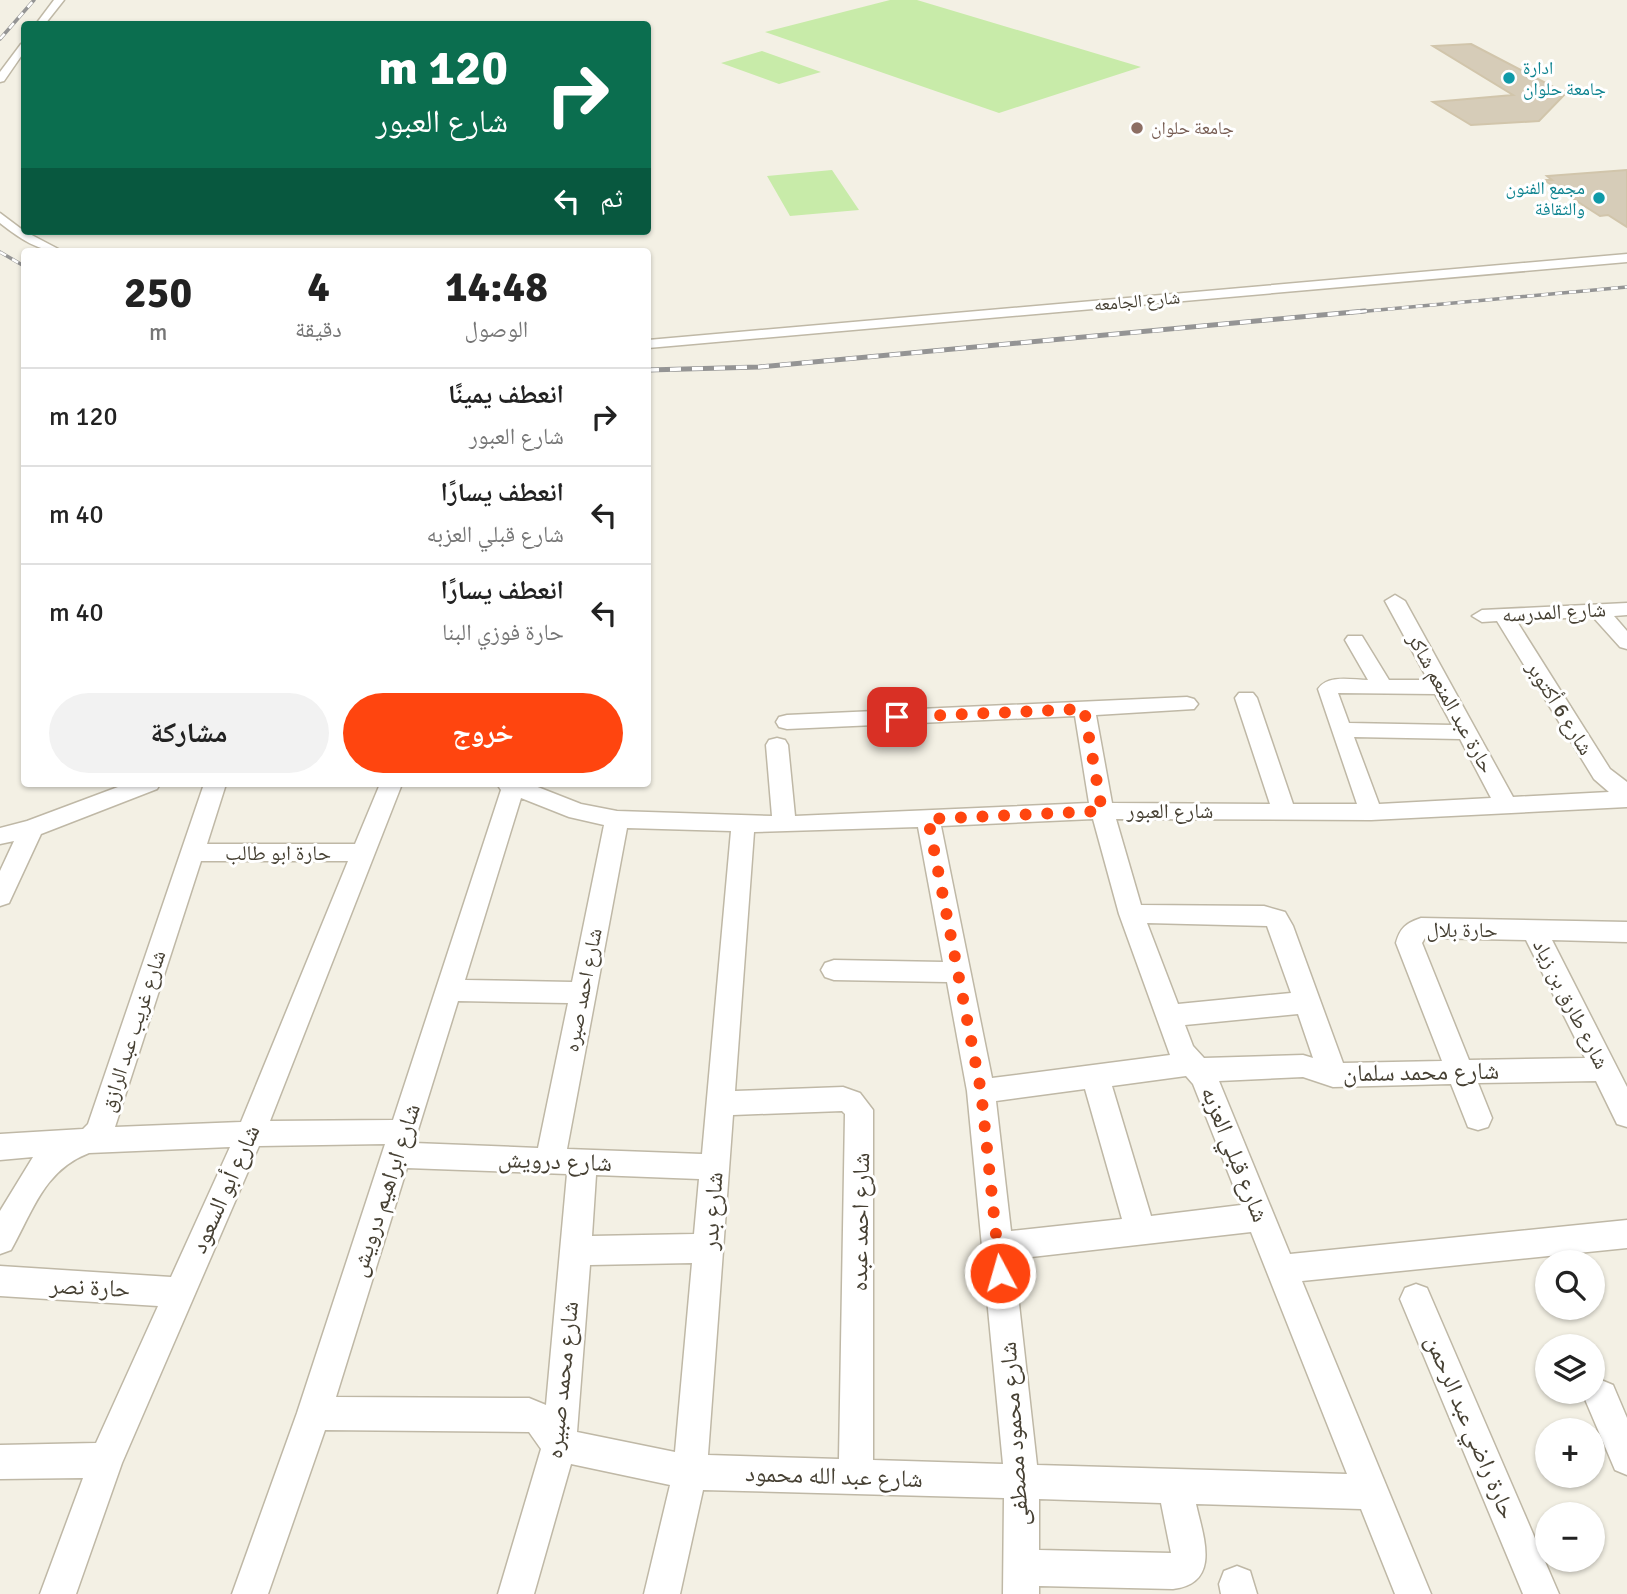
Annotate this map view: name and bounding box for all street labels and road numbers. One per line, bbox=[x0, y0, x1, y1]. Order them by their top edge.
street label: شارع الجامعه bbox=[1093, 286, 1181, 316]
street label: شارع المدرسه bbox=[1501, 596, 1607, 628]
street label: حارة عبد المنعم شاكر bbox=[1400, 627, 1500, 778]
street label: شارع 6 أكتوبر bbox=[1520, 655, 1599, 760]
street label: شارع العبور bbox=[1126, 798, 1213, 824]
street label: حارة ابو طالب bbox=[225, 840, 331, 866]
street label: حارة بلال bbox=[1426, 917, 1498, 943]
street label: شارع احمد صبره bbox=[558, 926, 608, 1054]
street label: شارع طارق بن زياد bbox=[1527, 935, 1615, 1073]
street label: شارع غريب عبد الرازق bbox=[95, 947, 171, 1115]
street label: شارع محمد سلمان bbox=[1343, 1056, 1499, 1088]
street label: شارع قبلي العزبه bbox=[1190, 1082, 1276, 1228]
street label: شارع ابراهيم درويش bbox=[343, 1100, 428, 1281]
street label: شارع أبو السعود bbox=[183, 1120, 267, 1258]
street label: شارع درويش bbox=[498, 1144, 612, 1178]
street label: شارع احمد عبده bbox=[844, 1152, 876, 1292]
street label: شارع بدر bbox=[694, 1171, 730, 1252]
street label: حارة نصر bbox=[48, 1270, 131, 1304]
street label: شارع محمد صبيره bbox=[539, 1300, 585, 1460]
street label: حارة راضي عبد الرحمن bbox=[1415, 1331, 1523, 1525]
street label: شارع محمود مصطفى bbox=[993, 1341, 1035, 1527]
street label: شارع عبد الله محمود bbox=[745, 1458, 923, 1494]

